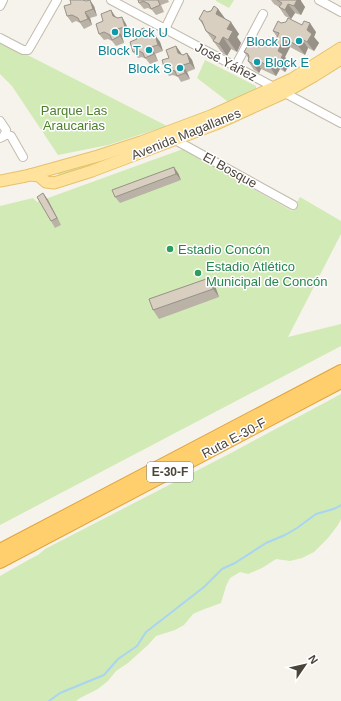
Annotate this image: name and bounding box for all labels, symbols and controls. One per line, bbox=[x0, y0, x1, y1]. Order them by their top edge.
place label: Block U bbox=[123, 25, 168, 40]
marker: Block U bbox=[110, 27, 120, 37]
place label: Block D bbox=[246, 34, 291, 49]
marker: Block D bbox=[294, 36, 304, 46]
street label: José Yáñez bbox=[193, 39, 259, 85]
place label: Block T bbox=[98, 43, 141, 58]
marker: Block T bbox=[144, 45, 154, 55]
place label: Block E bbox=[265, 55, 309, 70]
marker: Block E bbox=[252, 57, 262, 67]
place label: Block S bbox=[128, 61, 172, 76]
marker: Block S bbox=[175, 63, 185, 73]
park label: Parque Las Araucarias bbox=[41, 103, 108, 133]
street label: Avenida Magallanes bbox=[129, 105, 243, 163]
street label: El Bosque bbox=[200, 149, 260, 191]
place label: Estadio Concón bbox=[178, 242, 270, 257]
marker: Estadio Concón bbox=[165, 244, 175, 254]
place label: Estadio Atlético Municipal de Concón bbox=[206, 259, 327, 289]
marker: Estadio Atlético Municipal de Concón bbox=[193, 268, 203, 278]
street label: Ruta E-30-F bbox=[199, 415, 269, 461]
road number: E-30-F bbox=[147, 462, 193, 482]
north arrow bbox=[285, 645, 325, 685]
text: N bbox=[306, 653, 321, 666]

